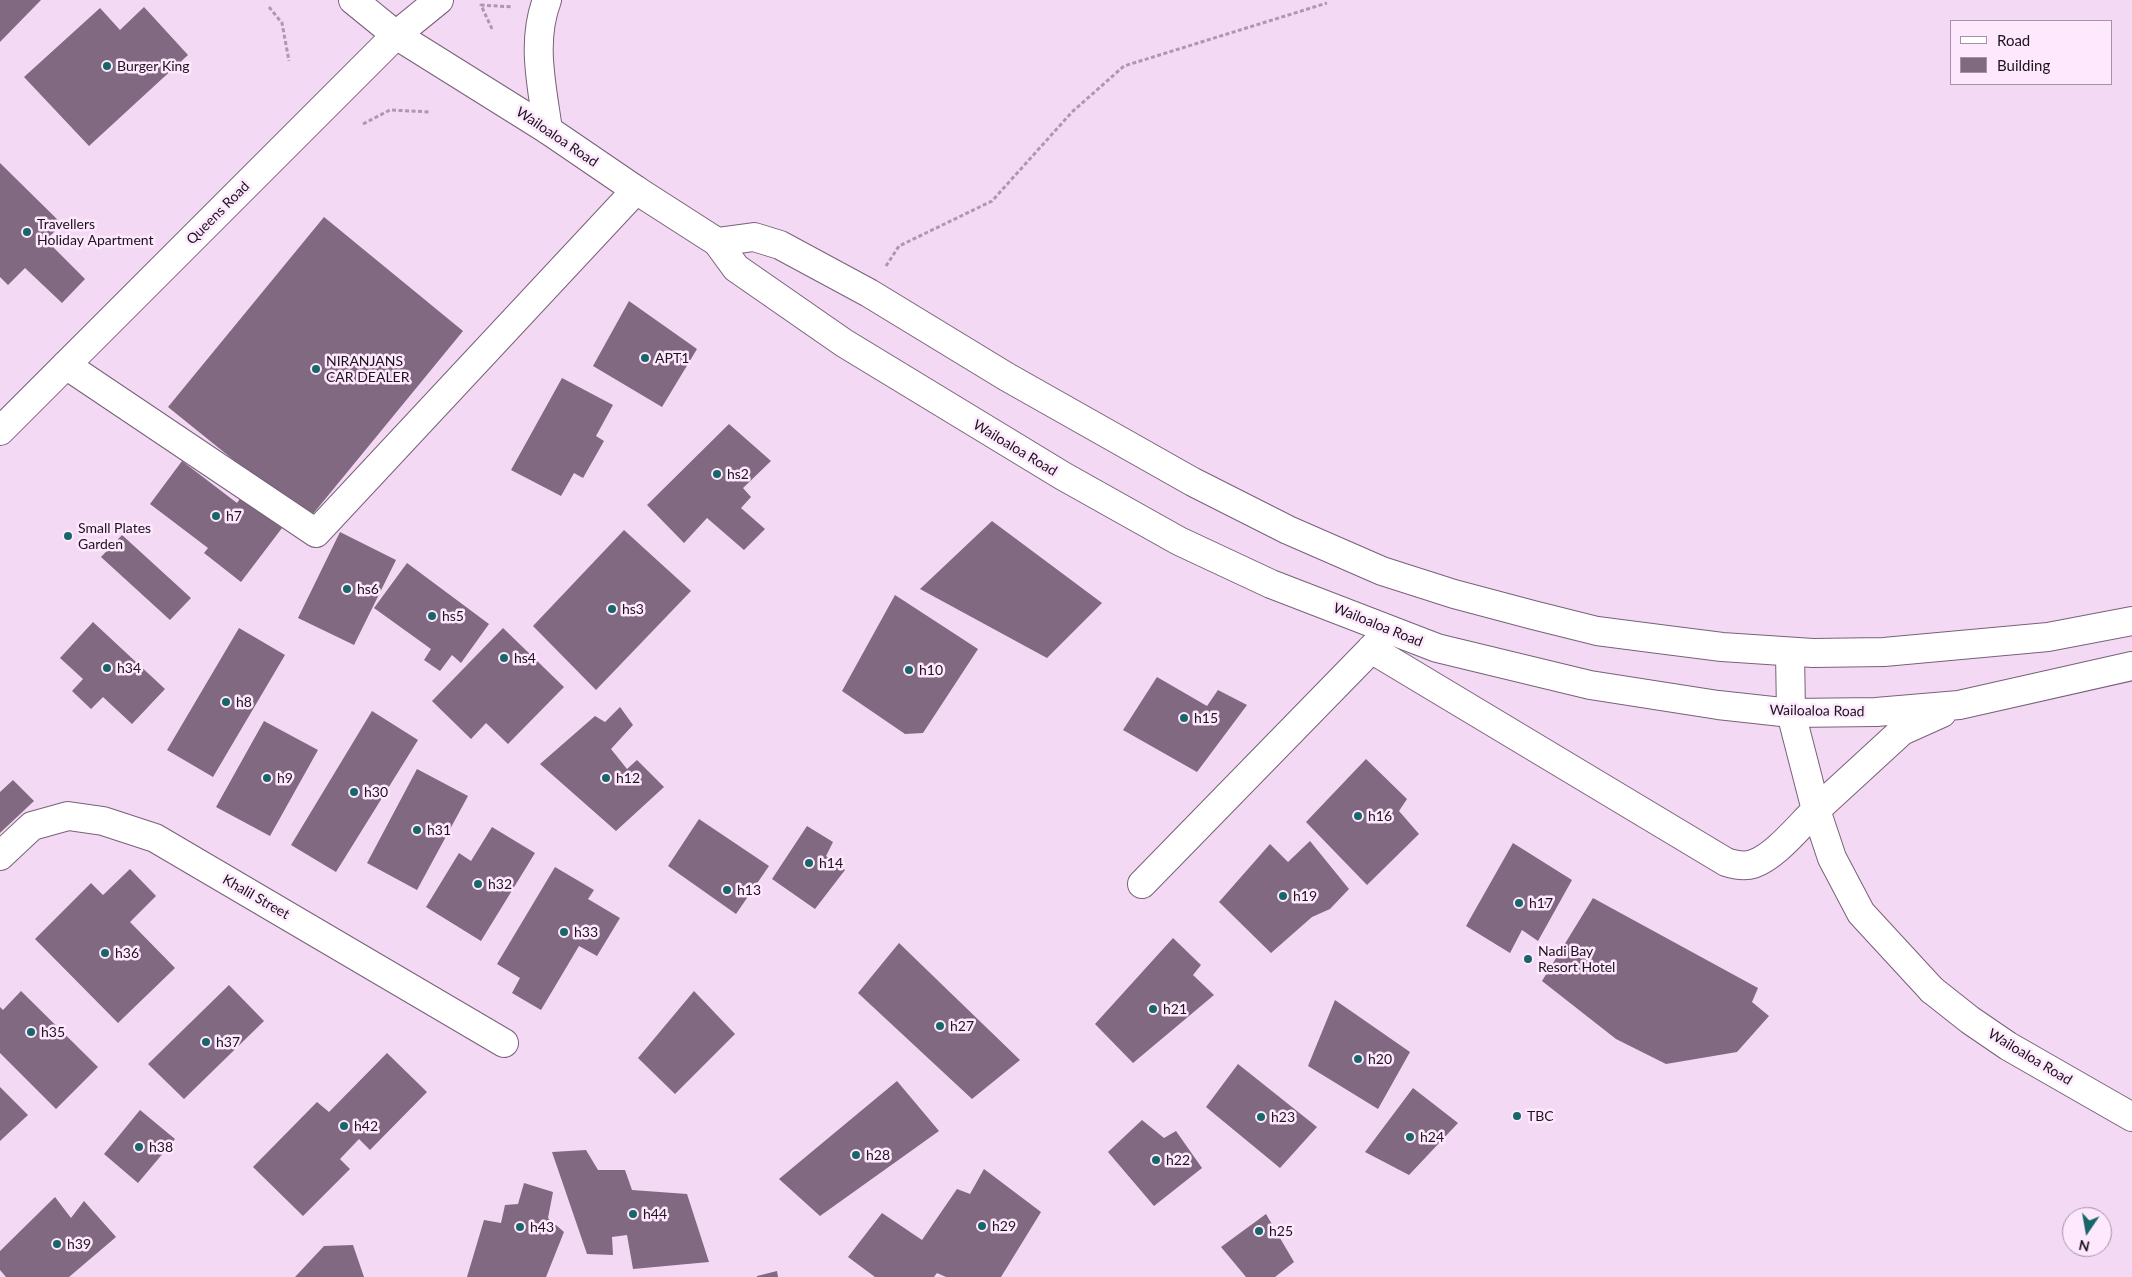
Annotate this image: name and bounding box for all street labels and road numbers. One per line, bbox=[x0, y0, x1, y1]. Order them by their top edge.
street label: Wailoaloa Road bbox=[513, 103, 601, 171]
street label: Queens Road bbox=[183, 178, 253, 248]
street label: Wailoaloa Road bbox=[970, 416, 1060, 480]
street label: Wailoaloa Road bbox=[1331, 599, 1425, 651]
street label: Wailoaloa Road bbox=[1769, 702, 1865, 720]
street label: Khalil Street bbox=[220, 871, 292, 923]
street label: Wailoaloa Road bbox=[1985, 1025, 2075, 1089]

